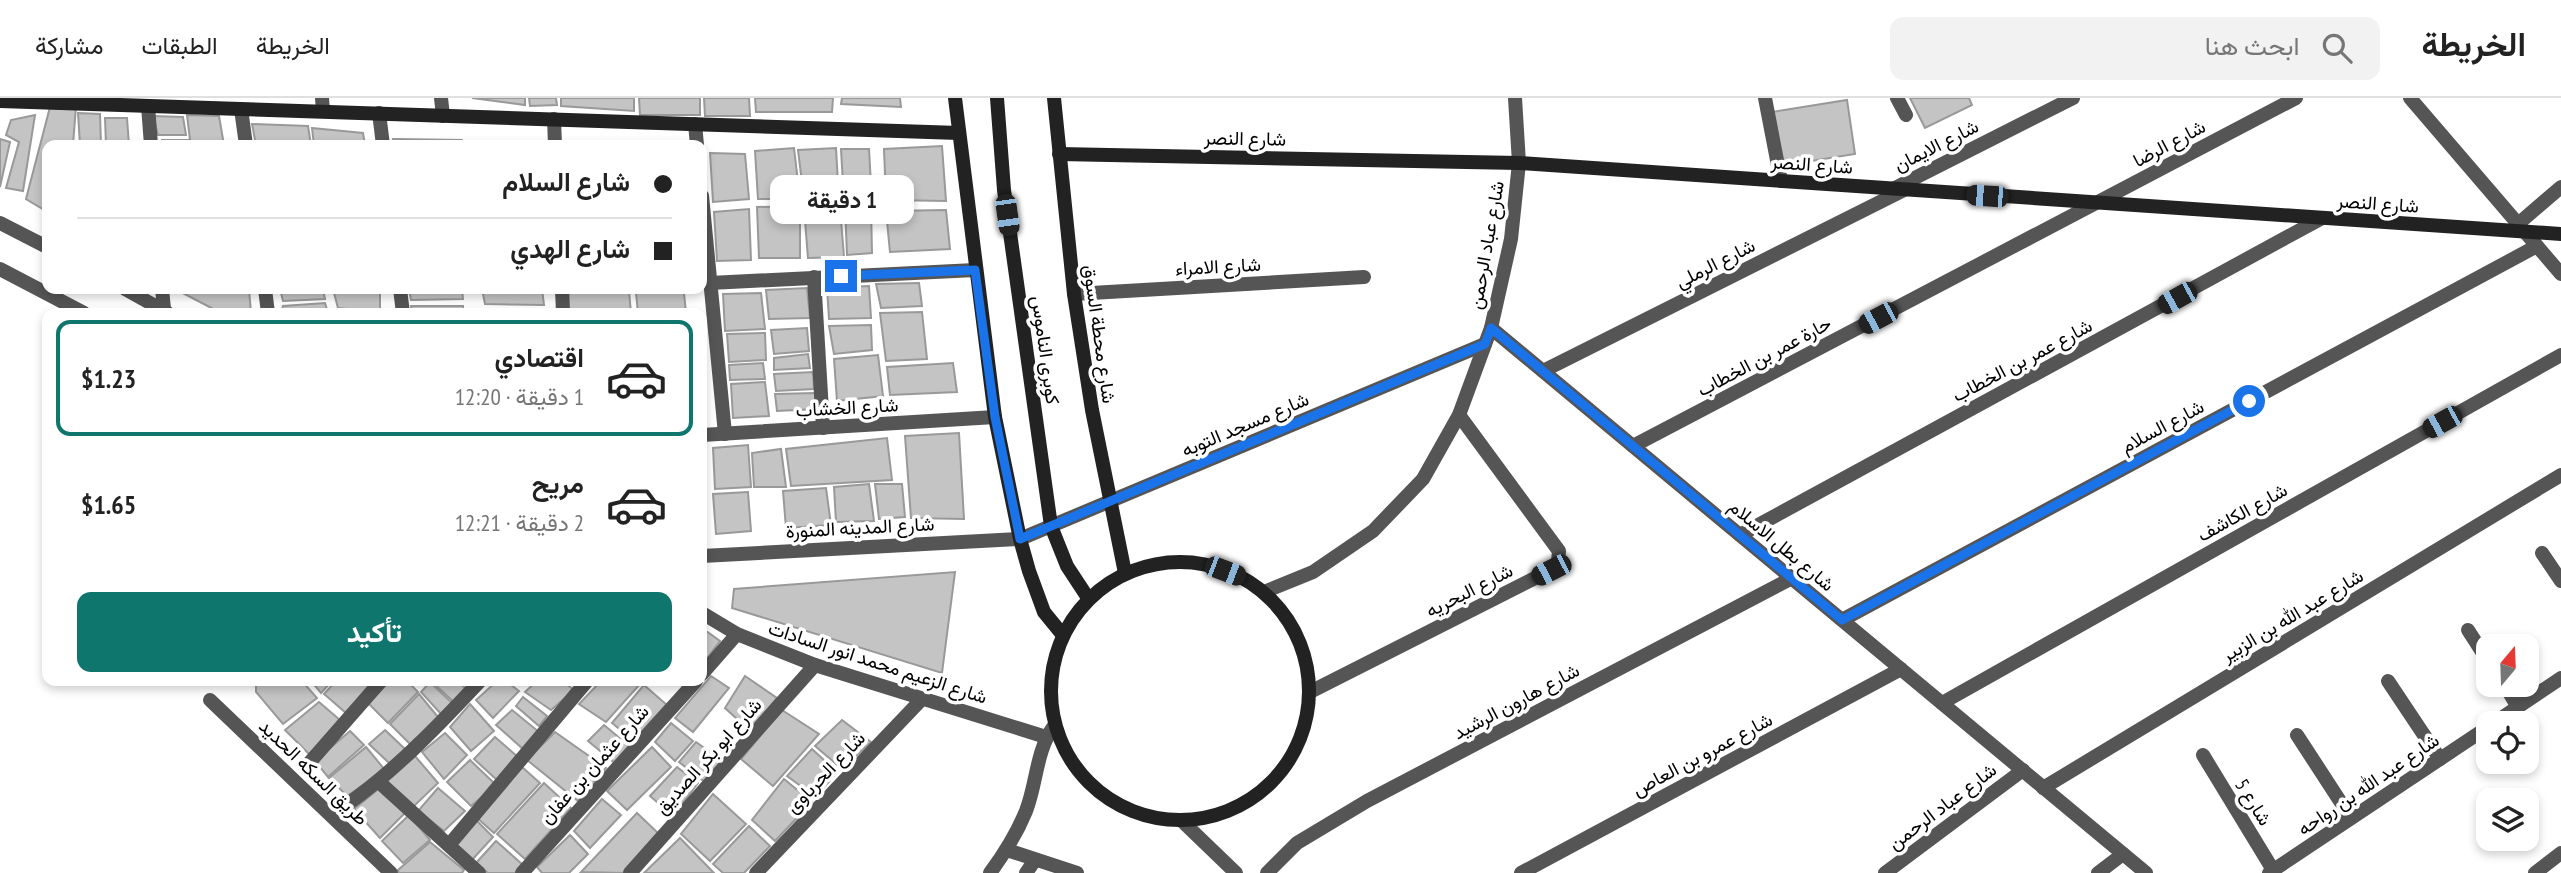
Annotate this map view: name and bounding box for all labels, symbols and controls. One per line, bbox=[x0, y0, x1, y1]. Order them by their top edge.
search box bbox=[1890, 17, 2380, 80]
text: الخريطة bbox=[2422, 22, 2526, 65]
text: ابحث هنا bbox=[2205, 29, 2300, 62]
icon: search bbox=[2318, 29, 2356, 67]
text: مشاركة bbox=[35, 30, 103, 61]
text: الطبقات bbox=[141, 30, 218, 61]
text: الخريطة bbox=[256, 30, 330, 61]
street label: شارع الايمان bbox=[1890, 113, 1983, 177]
street label: شارع الرضا bbox=[2129, 114, 2210, 173]
street label: شارع النصر bbox=[1203, 125, 1286, 152]
street label: شارع النصر bbox=[1769, 149, 1854, 180]
text: شارع السلام bbox=[502, 165, 630, 198]
callout: 1 دقيقة bbox=[769, 174, 913, 223]
street label: شارع عباد الرحمن bbox=[1463, 179, 1510, 311]
car bbox=[1966, 184, 2009, 208]
text: 1 دقيقة bbox=[807, 185, 877, 214]
street label: شارع النصر bbox=[2335, 188, 2420, 219]
car bbox=[994, 193, 1021, 237]
text: شارع الهدي bbox=[510, 232, 630, 265]
street label: شارع الرملي bbox=[1671, 233, 1761, 297]
street label: شارع الامراء bbox=[1175, 252, 1261, 281]
route end bbox=[825, 260, 857, 292]
street label: شارع محطة السوق bbox=[1077, 263, 1122, 405]
car bbox=[2154, 279, 2201, 317]
street label: كوبرى الناموس bbox=[1026, 294, 1066, 406]
car bbox=[1855, 299, 1902, 337]
street label: حارة عمر بن الخطاب bbox=[1693, 311, 1835, 401]
street label: شارع عمر بن الخطاب bbox=[1948, 313, 2097, 408]
text: اقتصادي bbox=[495, 341, 584, 374]
icon: car bbox=[605, 347, 668, 410]
text: $1.23 bbox=[81, 362, 136, 395]
text: 1 دقيقة · 12:20 bbox=[455, 382, 584, 411]
route start bbox=[2233, 385, 2265, 417]
street label: شارع مسجد التوبه bbox=[1178, 386, 1313, 463]
street label: شارع الخشاب bbox=[795, 392, 899, 423]
street label: شارع السلام bbox=[2116, 394, 2208, 459]
car bbox=[2419, 403, 2466, 441]
text: مريح bbox=[532, 467, 584, 500]
icon: car bbox=[605, 473, 668, 536]
street label: شارع الكاشف bbox=[2193, 477, 2292, 547]
text: $1.65 bbox=[81, 488, 136, 521]
street label: شارع بطل الاسلام bbox=[1724, 494, 1840, 597]
text: 2 دقيقة · 12:21 bbox=[455, 508, 584, 537]
street label: شارع المدينه المنورة bbox=[785, 511, 935, 544]
car bbox=[1528, 551, 1575, 589]
car bbox=[1202, 554, 1249, 588]
street label: شارع البحريه bbox=[1421, 558, 1517, 623]
street label: شارع عبد الله بن الزبير bbox=[2216, 563, 2368, 668]
button: تأكيد bbox=[77, 592, 672, 672]
street label: شارع الزعيم محمد انور السادات bbox=[765, 615, 991, 710]
north arrow bbox=[2476, 634, 2539, 696]
map controls bbox=[2476, 634, 2539, 851]
street label: شارع هارون الرشيد bbox=[1449, 658, 1584, 745]
street label: شارع ابو بكر الصديق bbox=[649, 693, 767, 820]
street label: شارع عثمان بن عفان bbox=[534, 699, 655, 829]
street label: شارع عمرو بن العاص bbox=[1628, 707, 1777, 802]
button: locate bbox=[2476, 711, 2539, 774]
street label: طريق السكه الحديد bbox=[254, 714, 374, 830]
street label: شارع الحرباوى bbox=[780, 726, 871, 819]
street label: شارع عبد الله بن رواحه bbox=[2293, 728, 2444, 841]
street label: شارع عباد الرحمن bbox=[1883, 757, 2002, 855]
street label: شارع 5 bbox=[2230, 774, 2278, 830]
button: layers bbox=[2476, 788, 2539, 851]

